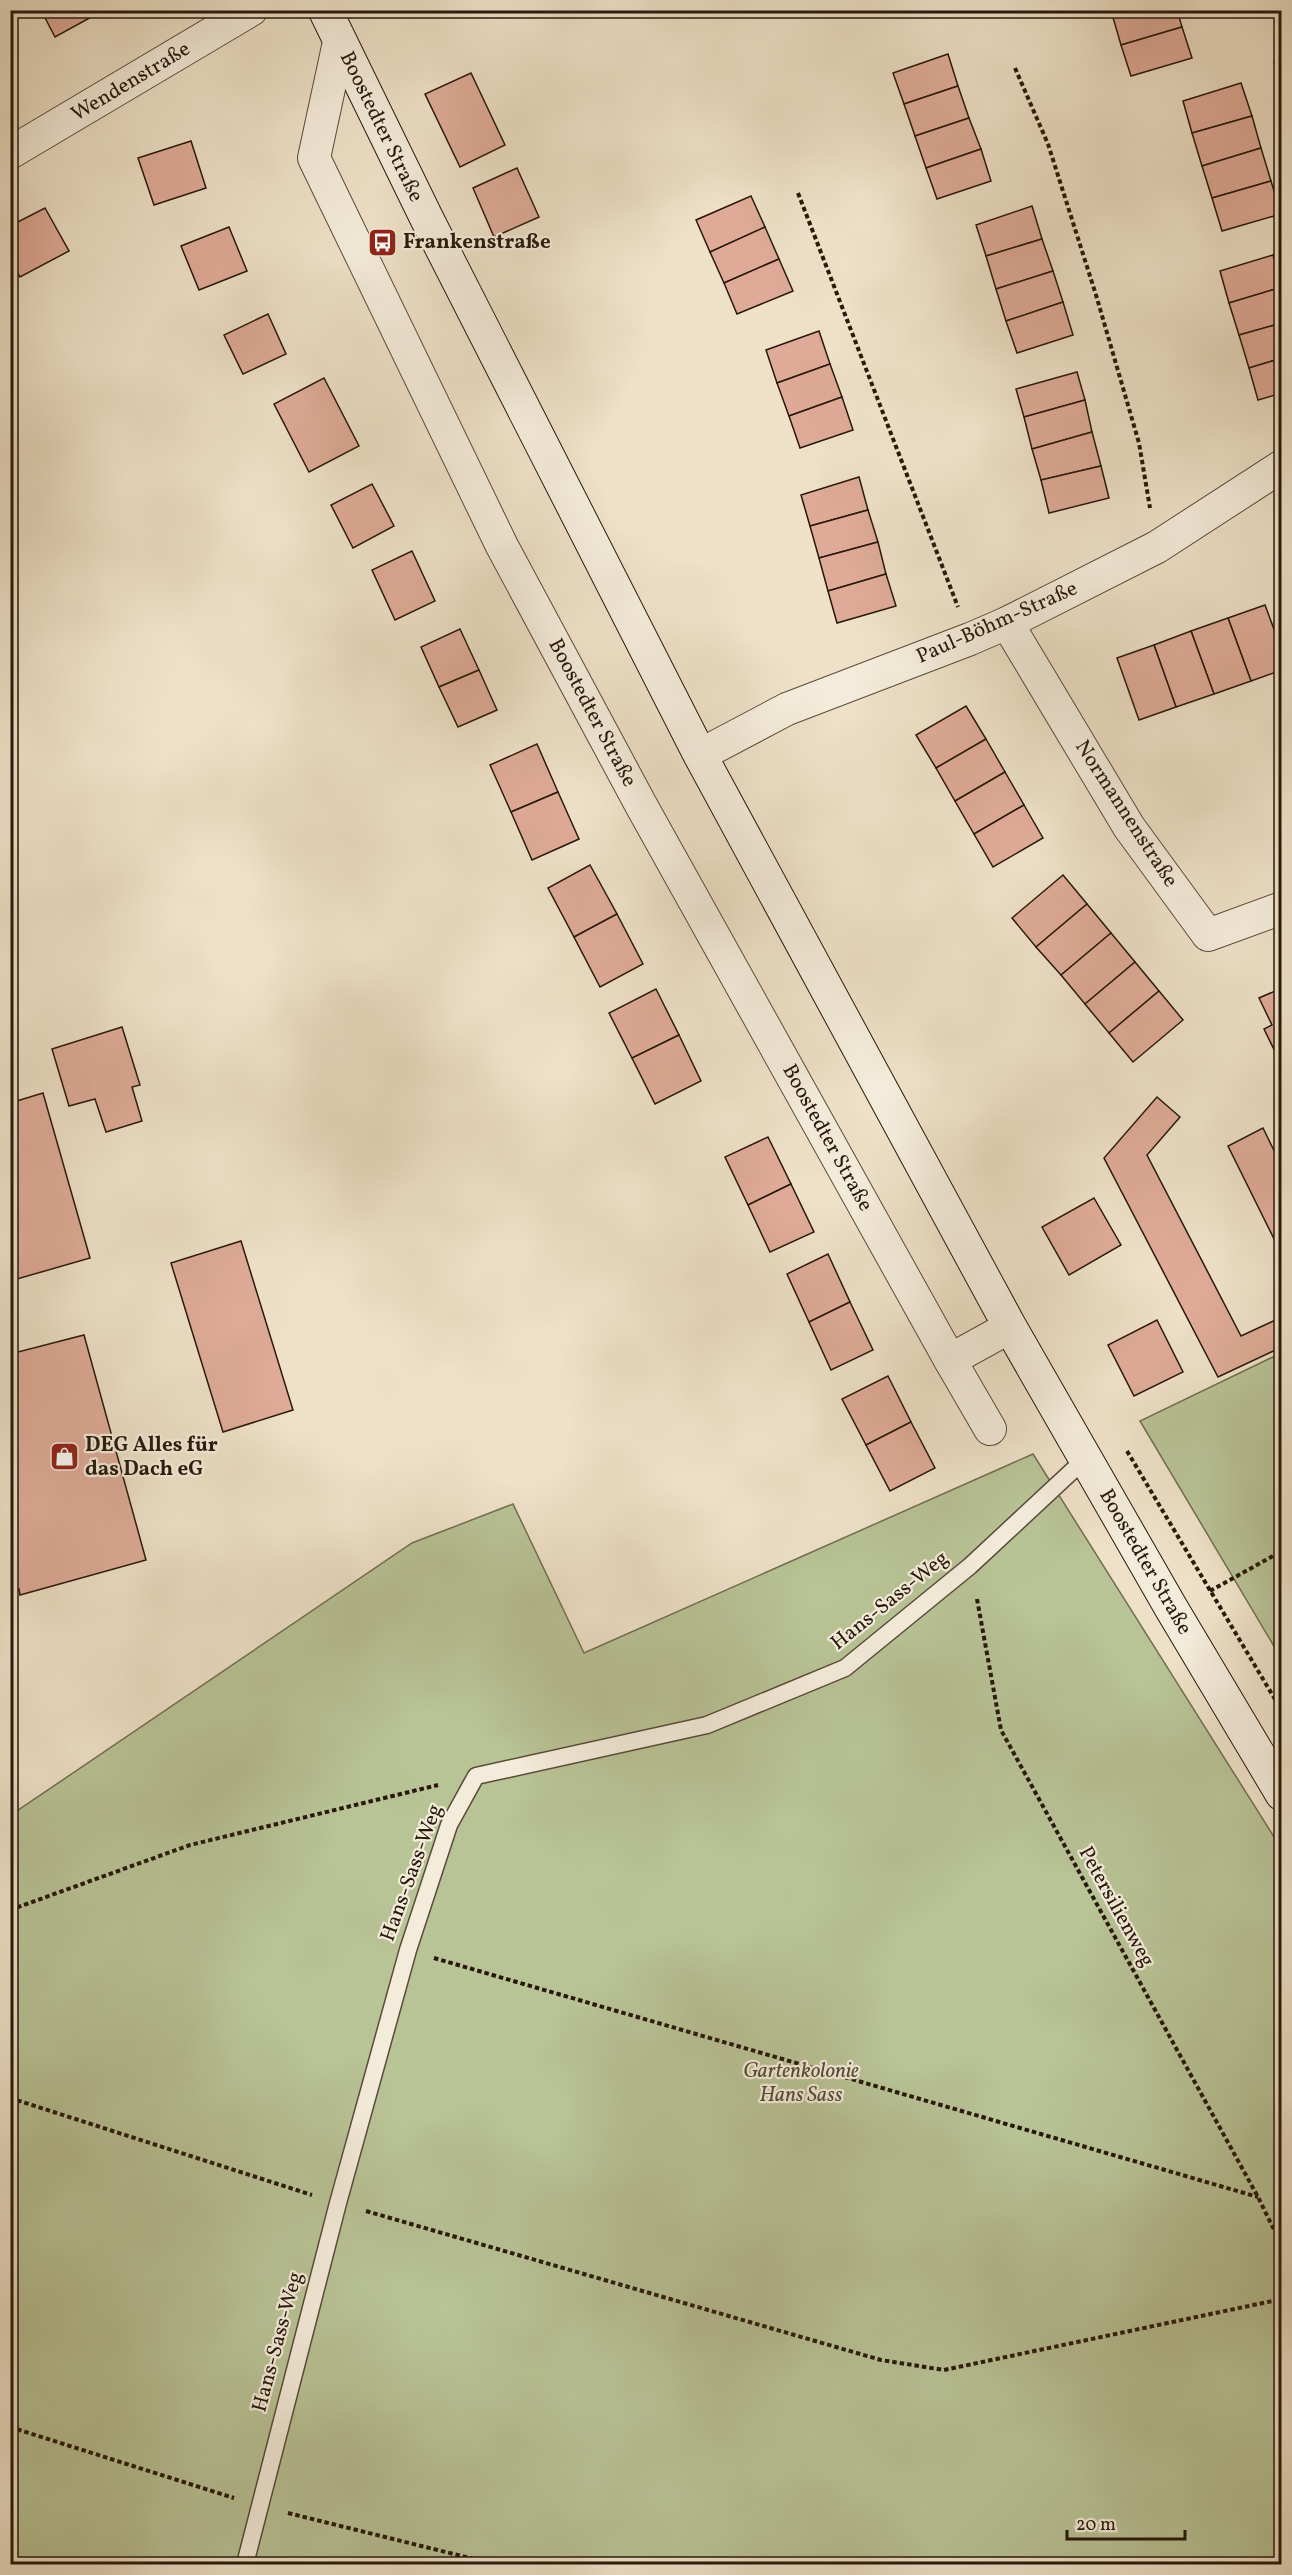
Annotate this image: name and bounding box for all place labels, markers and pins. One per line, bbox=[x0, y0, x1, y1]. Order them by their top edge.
bus stop icon: Frankenstraße bbox=[366, 226, 398, 258]
place label: Frankenstraße bbox=[403, 228, 551, 257]
place label: DEG Alles für das Dach eG bbox=[85, 1431, 218, 1484]
shop icon: DEG Alles für das Dach eG bbox=[48, 1441, 80, 1473]

